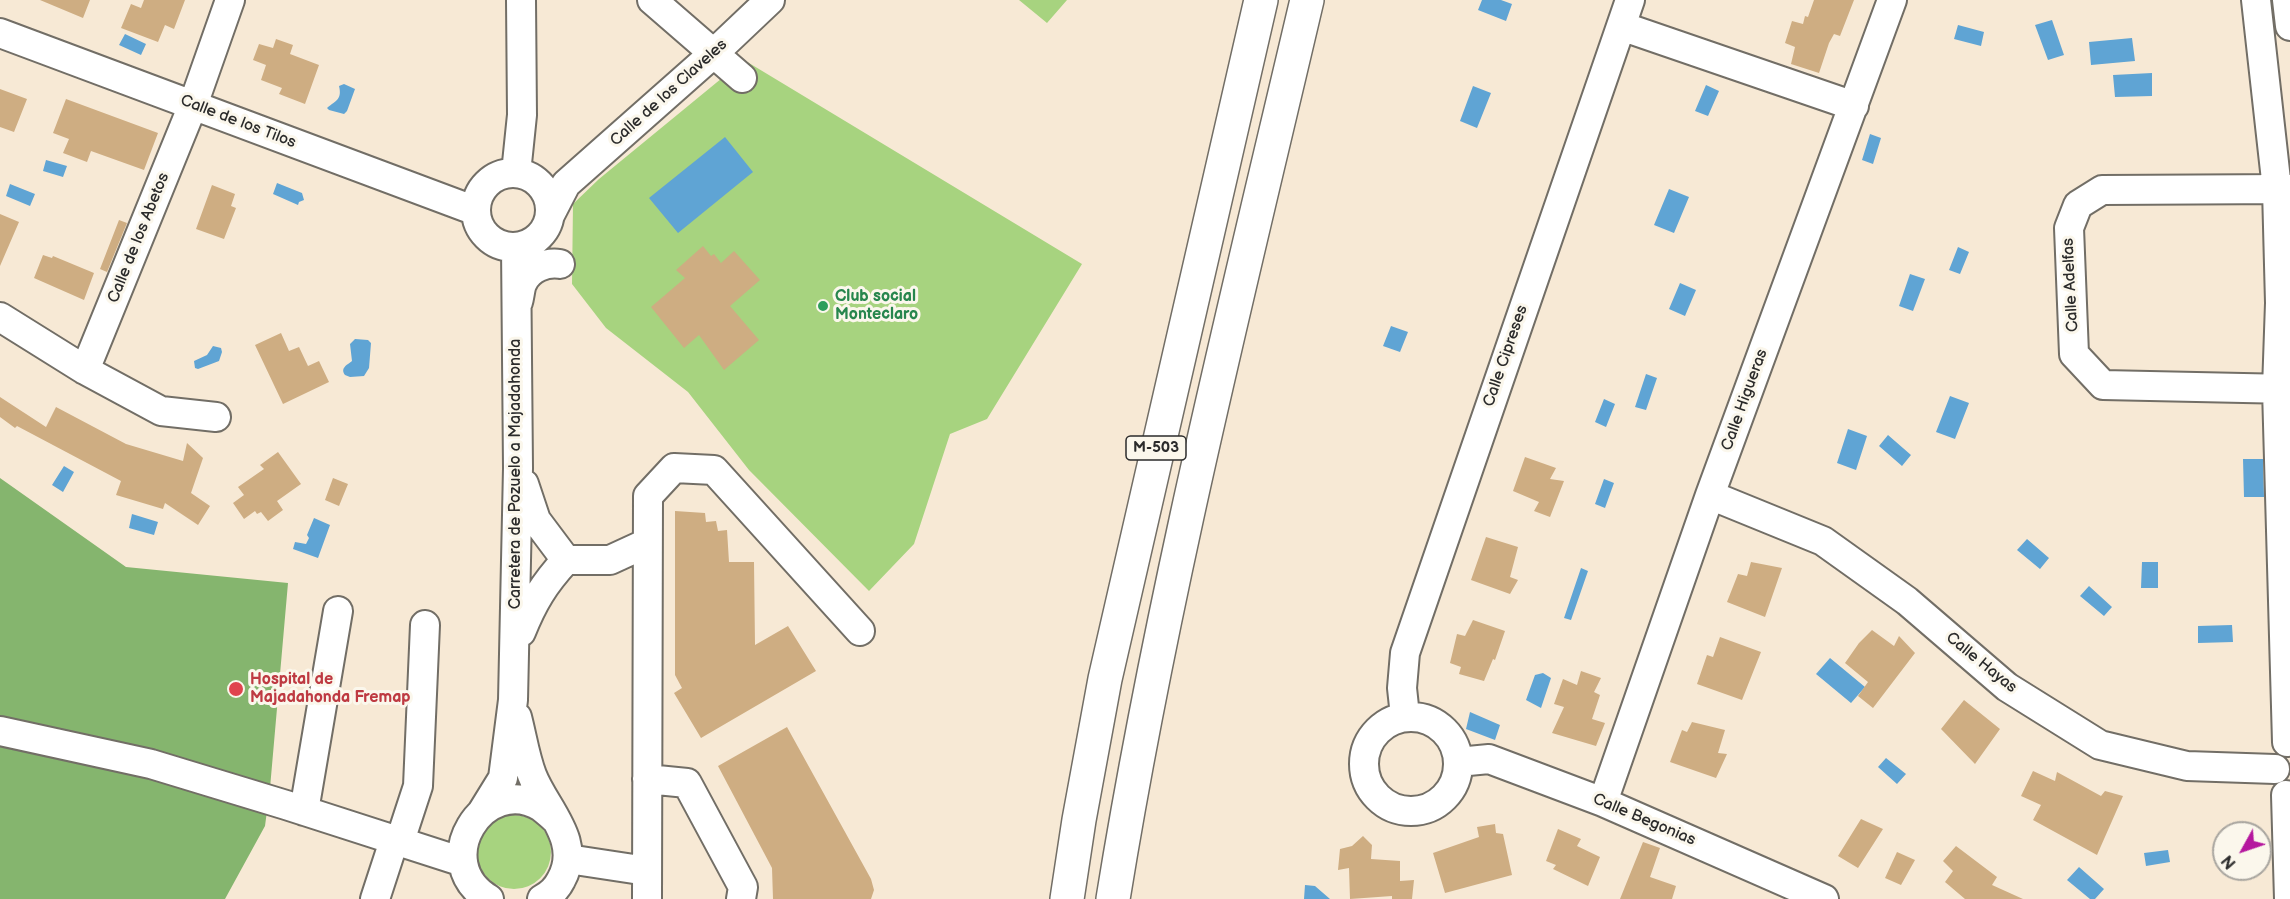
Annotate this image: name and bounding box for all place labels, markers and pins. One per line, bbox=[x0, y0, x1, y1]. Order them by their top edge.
place label: Club social Monteclaro bbox=[835, 287, 918, 325]
marker: Club social Monteclaro bbox=[816, 299, 830, 313]
place label: Hospital de Majadahonda Fremap bbox=[250, 670, 410, 708]
marker: Hospital de Majadahonda Fremap bbox=[227, 680, 245, 698]

